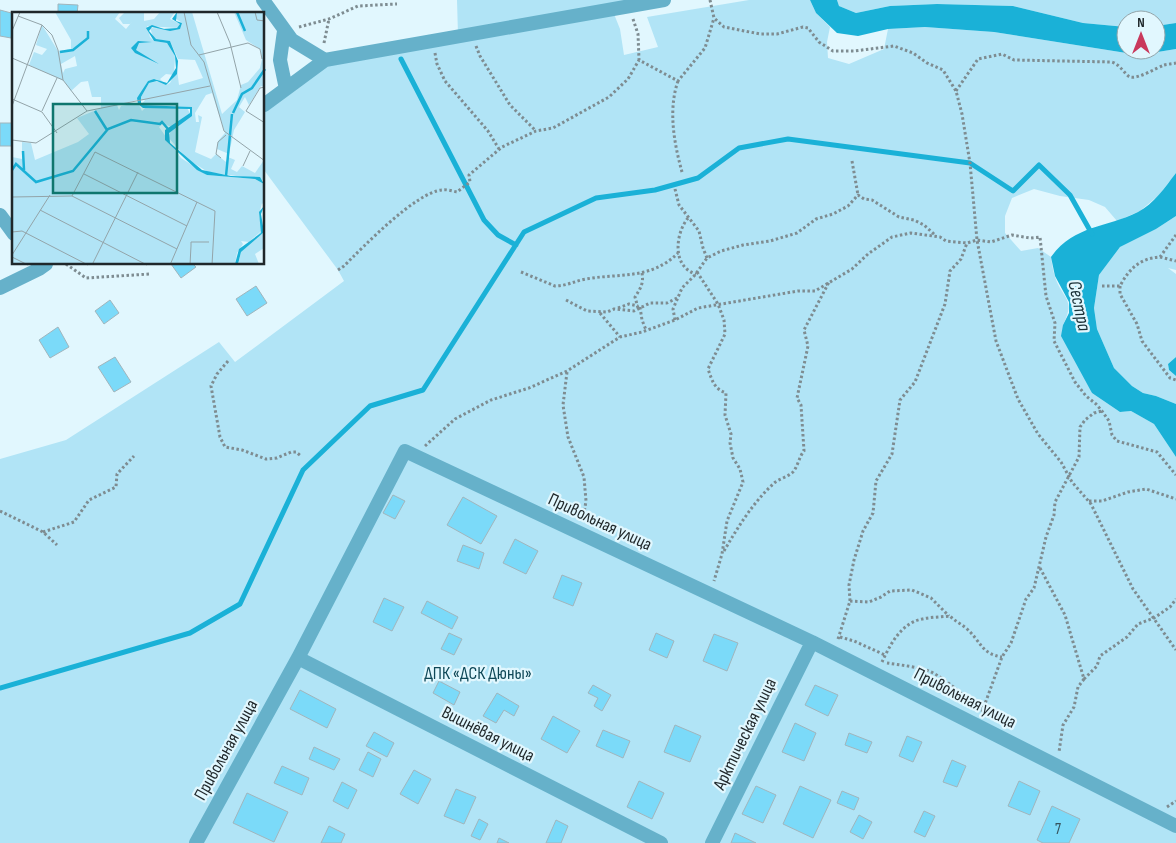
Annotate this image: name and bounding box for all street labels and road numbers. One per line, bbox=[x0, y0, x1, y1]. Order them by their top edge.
street label: Привольная улица bbox=[545, 489, 655, 555]
street label: Привольная улица bbox=[910, 663, 1020, 733]
street label: Арктическая улица bbox=[708, 675, 781, 794]
street label: Привольная улица bbox=[190, 696, 262, 804]
street label: Вишнёвая улица bbox=[438, 702, 538, 766]

